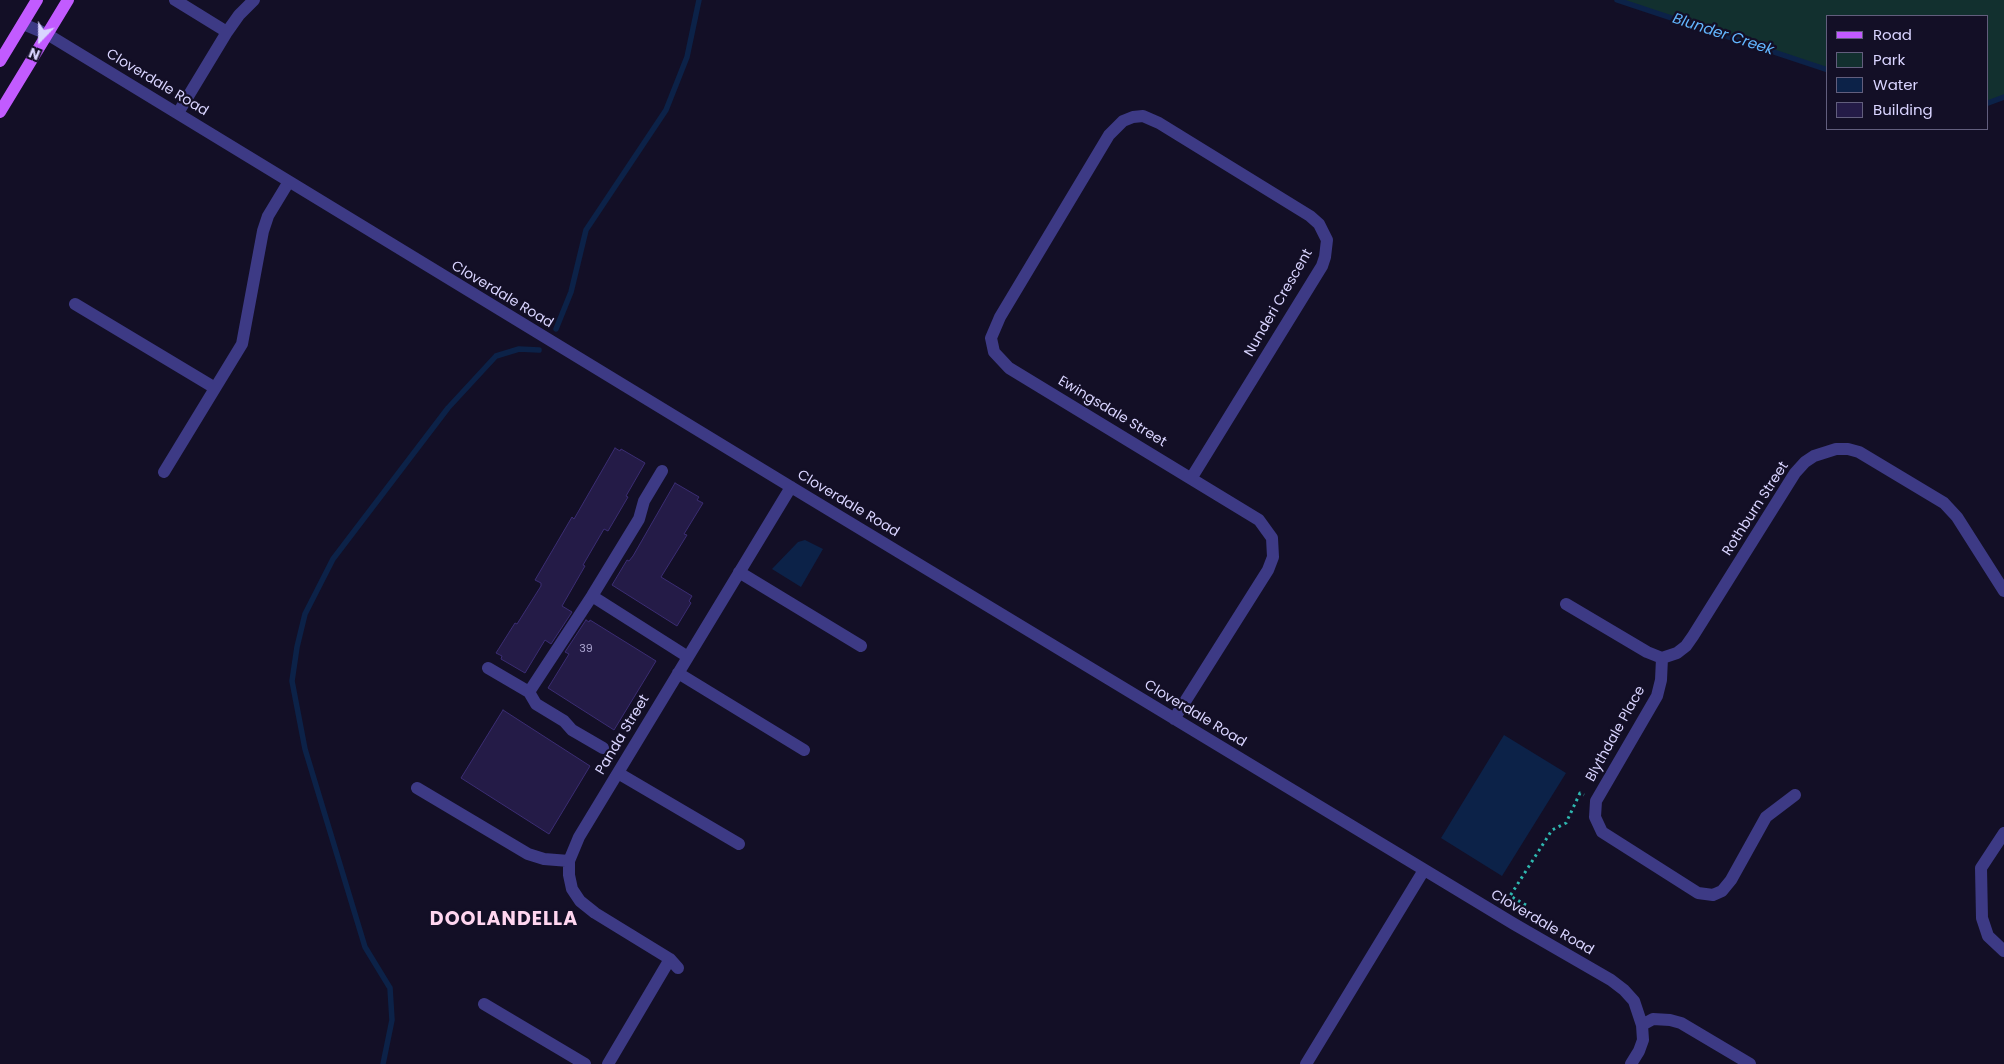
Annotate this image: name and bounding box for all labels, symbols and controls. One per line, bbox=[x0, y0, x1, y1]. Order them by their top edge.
water label: Blunder Creek bbox=[1670, 10, 1776, 60]
north arrow bbox=[15, 15, 65, 65]
legend bbox=[1826, 15, 1989, 130]
text: Road bbox=[1873, 24, 1912, 45]
text: N bbox=[26, 43, 43, 65]
street label: Cloverdale Road bbox=[103, 46, 211, 120]
text: Park bbox=[1873, 49, 1905, 70]
text: Water bbox=[1873, 74, 1918, 95]
text: Building bbox=[1873, 99, 1933, 120]
street label: Nunderi Crescent bbox=[1241, 246, 1317, 360]
street label: Cloverdale Road bbox=[448, 258, 556, 332]
street label: Ewingsdale Street bbox=[1055, 373, 1169, 451]
street label: Rothburn Street bbox=[1719, 459, 1793, 559]
street label: Cloverdale Road bbox=[794, 467, 902, 541]
house number: 39 bbox=[579, 642, 593, 656]
street label: Cloverdale Road bbox=[1141, 677, 1249, 751]
street label: Blythdale Place bbox=[1583, 683, 1649, 785]
street label: Panda Street bbox=[593, 692, 653, 778]
street label: Cloverdale Road bbox=[1488, 887, 1596, 959]
district label: DOOLANDELLA bbox=[428, 909, 580, 931]

